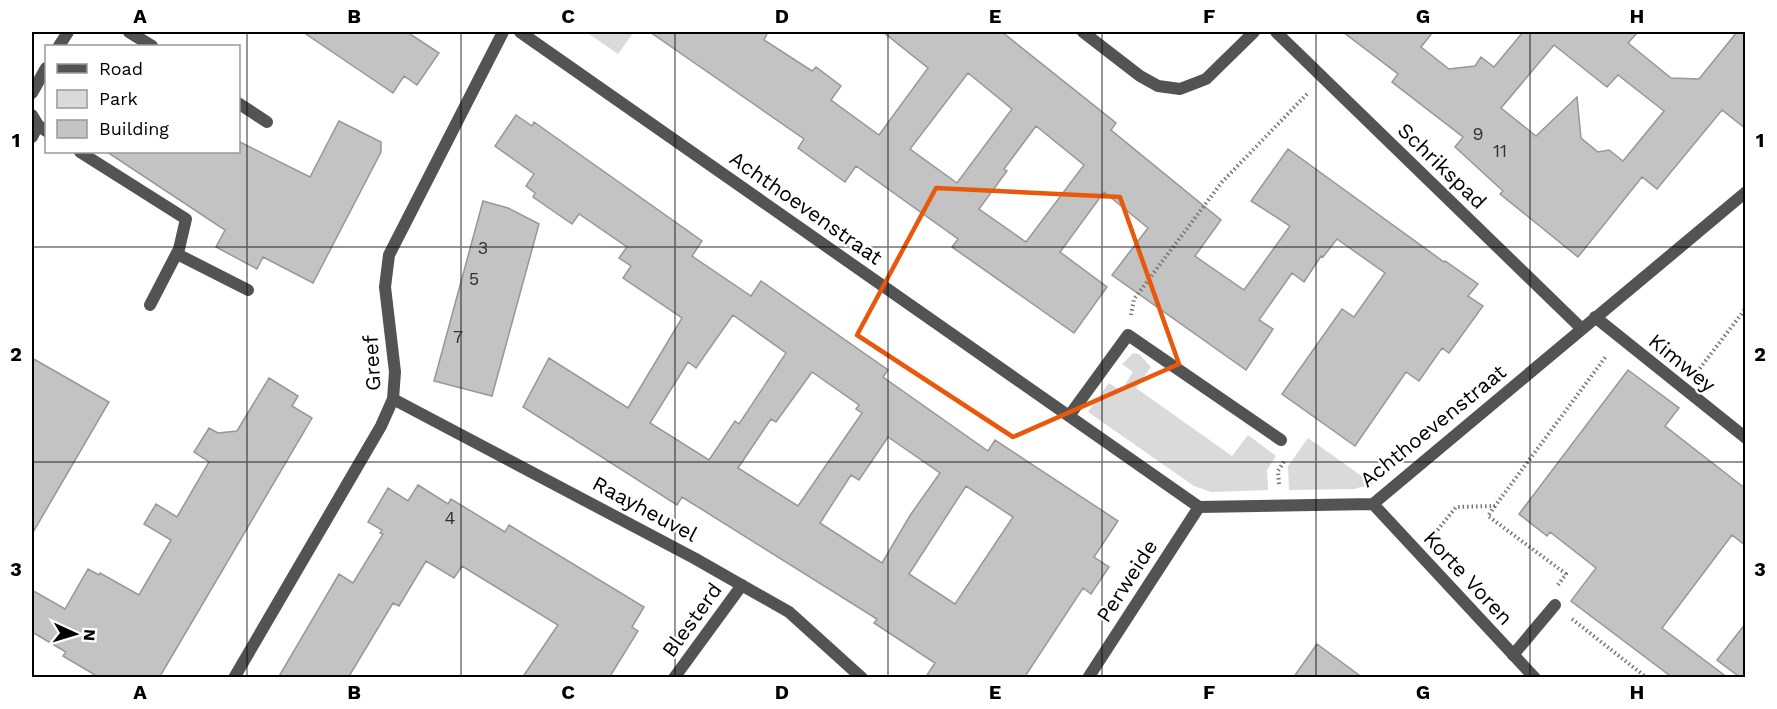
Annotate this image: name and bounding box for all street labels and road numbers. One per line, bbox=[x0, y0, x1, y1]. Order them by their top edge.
street label: Schrikspad bbox=[1393, 117, 1492, 214]
street label: Achthoevenstraat bbox=[725, 145, 888, 270]
street label: Kimwey bbox=[1644, 328, 1721, 397]
street label: Greef bbox=[358, 334, 385, 392]
street label: Achthoevenstraat bbox=[1355, 359, 1511, 492]
street label: Raayheuvel bbox=[588, 470, 703, 547]
street label: Korte Voren bbox=[1419, 525, 1518, 630]
street label: Perweide bbox=[1091, 535, 1163, 627]
street label: Blesterd bbox=[656, 578, 727, 662]

